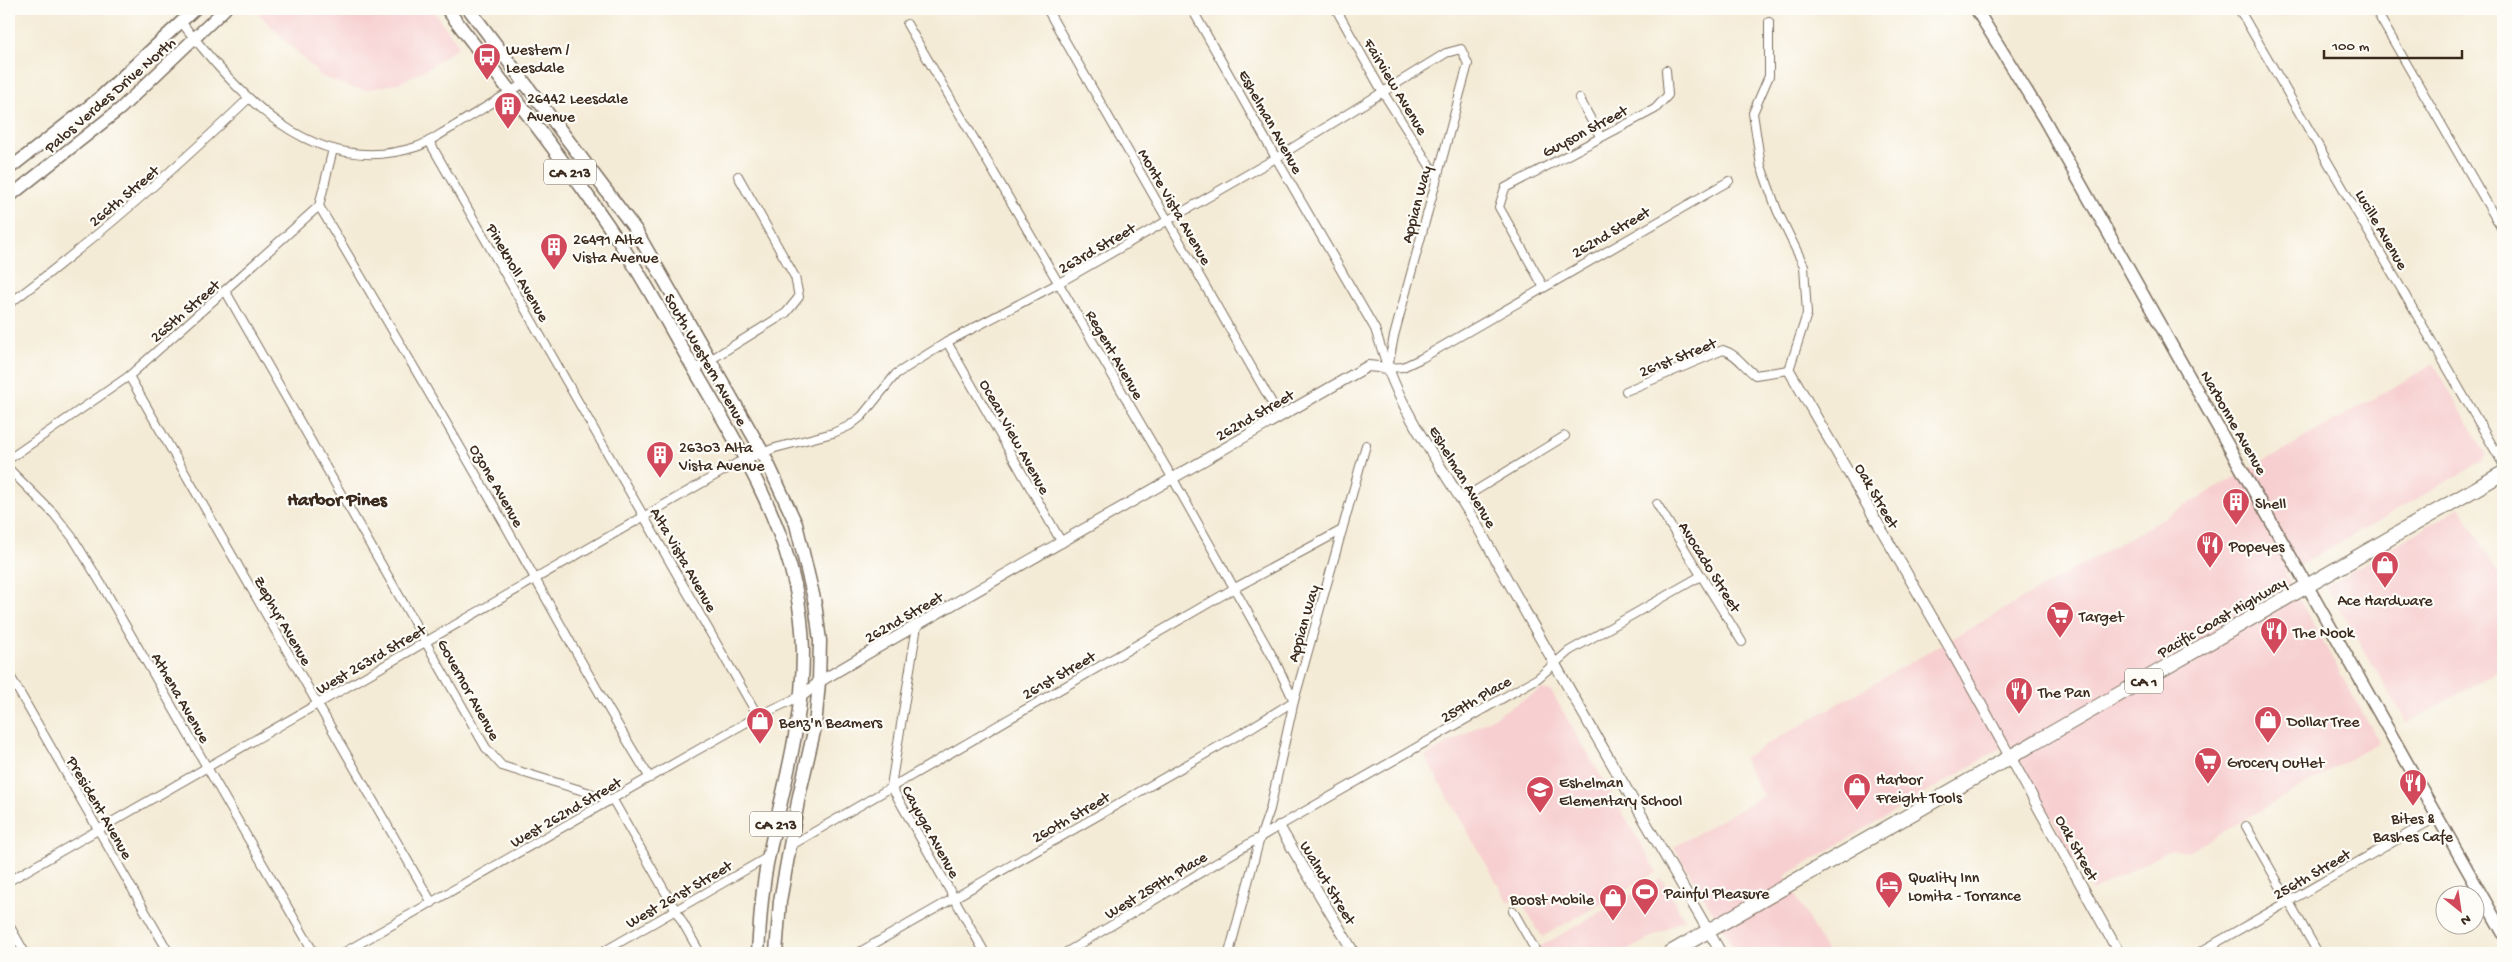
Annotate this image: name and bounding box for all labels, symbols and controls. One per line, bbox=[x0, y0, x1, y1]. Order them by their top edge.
scale bar bbox=[2324, 28, 2462, 60]
street label: Palos Verdes Drive North bbox=[41, 34, 181, 159]
street label: Fairview Avenue bbox=[1357, 35, 1431, 140]
text: 100 m bbox=[2331, 38, 2370, 56]
bus stop icon: Western / Leesdale bbox=[472, 42, 502, 81]
place label: Western / Leesdale bbox=[506, 42, 570, 79]
street label: Eshelman Avenue bbox=[1233, 67, 1306, 179]
building icon: 26442 Leesdale Avenue bbox=[493, 91, 523, 130]
place label: 26442 Leesdale Avenue bbox=[527, 91, 629, 128]
street label: Guyson Street bbox=[1540, 102, 1633, 163]
street label: Monte Vista Avenue bbox=[1132, 146, 1214, 270]
road number: CA 213 bbox=[544, 160, 596, 184]
street label: 266th Street bbox=[86, 162, 165, 232]
street label: Appian Way bbox=[1399, 164, 1438, 246]
street label: Lucille Avenue bbox=[2349, 187, 2411, 275]
street label: 262nd Street bbox=[1569, 203, 1656, 264]
street label: Pineknoll Avenue bbox=[480, 220, 552, 327]
street label: 263rd Street bbox=[1056, 220, 1141, 280]
building icon: 26491 Alta Vista Avenue bbox=[539, 232, 569, 271]
place label: 26491 Alta Vista Avenue bbox=[572, 232, 659, 269]
street label: 265th Street bbox=[148, 276, 226, 348]
street label: South Western Avenue bbox=[658, 291, 750, 431]
street label: Regent Avenue bbox=[1080, 308, 1147, 404]
street label: 261st Street bbox=[1637, 335, 1721, 383]
street label: Narbonne Avenue bbox=[2194, 368, 2270, 480]
street label: Ocean View Avenue bbox=[973, 377, 1053, 499]
street label: 262nd Street bbox=[1213, 386, 1300, 447]
street label: Eshelman Avenue bbox=[1423, 423, 1499, 533]
building icon: 26303 Alta Vista Avenue bbox=[645, 440, 675, 479]
place label: 26303 Alta Vista Avenue bbox=[678, 440, 765, 477]
street label: Ozone Avenue bbox=[464, 442, 527, 532]
street label: Oak Street bbox=[1849, 461, 1902, 534]
building icon: Shell bbox=[2221, 487, 2251, 526]
district label: Harbor Pines bbox=[287, 490, 388, 513]
place label: Shell bbox=[2255, 496, 2286, 515]
street label: Alta Vista Avenue bbox=[644, 505, 720, 617]
street label: Avocado Street bbox=[1673, 519, 1744, 618]
restaurant icon: Popeyes bbox=[2195, 530, 2225, 569]
place label: Popeyes bbox=[2228, 539, 2285, 558]
shop icon: Ace Hardware bbox=[2370, 550, 2400, 589]
street label: Zephyr Avenue bbox=[248, 573, 315, 671]
street label: Pacific Coast Highway bbox=[2154, 574, 2291, 664]
street label: Appian Way bbox=[1285, 583, 1325, 665]
street label: 262nd Street bbox=[862, 588, 949, 649]
place label: Ace Hardware bbox=[2337, 593, 2433, 612]
supermarket icon: Target bbox=[2045, 600, 2075, 639]
place label: Target bbox=[2078, 609, 2125, 628]
restaurant icon: The Nook bbox=[2259, 616, 2289, 655]
street label: West 263rd Street bbox=[313, 621, 431, 700]
place label: The Nook bbox=[2292, 625, 2356, 644]
street label: Governor Avenue bbox=[431, 637, 503, 745]
street label: 261st Street bbox=[1020, 648, 1101, 706]
street label: Athena Avenue bbox=[145, 650, 213, 748]
road number: CA 1 bbox=[2125, 668, 2163, 694]
street label: 259th Place bbox=[1438, 673, 1516, 729]
restaurant icon: The Pan bbox=[2004, 676, 2034, 715]
place label: The Pan bbox=[2037, 685, 2091, 704]
shop icon: Dollar Tree bbox=[2253, 705, 2283, 744]
shop icon: Benz'n Beamers bbox=[745, 706, 775, 745]
place label: Dollar Tree bbox=[2286, 714, 2360, 733]
place label: Benz'n Beamers bbox=[778, 715, 883, 734]
supermarket icon: Grocery Outlet bbox=[2193, 746, 2223, 785]
street label: President Avenue bbox=[60, 753, 136, 864]
place label: Grocery Outlet bbox=[2227, 755, 2326, 774]
restaurant icon: Bites & Bashes Cafe bbox=[2398, 768, 2428, 807]
shop icon: Harbor Freight Tools bbox=[1842, 772, 1872, 811]
place label: Harbor Freight Tools bbox=[1875, 772, 1963, 809]
street label: West 262nd Street bbox=[508, 774, 627, 854]
school or university icon: Eshelman Elementary School bbox=[1525, 775, 1555, 814]
place label: Eshelman Elementary School bbox=[1559, 775, 1682, 812]
street label: Cayuga Avenue bbox=[896, 783, 963, 883]
street label: 260th Street bbox=[1029, 788, 1115, 849]
place label: Bites & Bashes Cafe bbox=[2372, 811, 2454, 848]
road number: CA 213 bbox=[750, 812, 802, 836]
street label: Oak Street bbox=[2049, 813, 2101, 886]
street label: Walnut Street bbox=[1294, 839, 1359, 930]
street label: 256th Street bbox=[2271, 846, 2356, 906]
street label: West 259th Place bbox=[1102, 849, 1212, 925]
street label: West 261st Street bbox=[623, 857, 737, 934]
hotel icon: Quality Inn Lomita - Torrance bbox=[1874, 870, 1904, 909]
place label: Quality Inn Lomita - Torrance bbox=[1908, 870, 2022, 907]
sports icon: Painful Pleasure bbox=[1630, 877, 1660, 916]
shop icon: Boost Mobile bbox=[1598, 883, 1628, 922]
north arrow bbox=[2434, 884, 2484, 934]
place label: Painful Pleasure bbox=[1663, 886, 1770, 905]
place label: Boost Mobile bbox=[1509, 892, 1595, 911]
text: N bbox=[2457, 909, 2473, 929]

